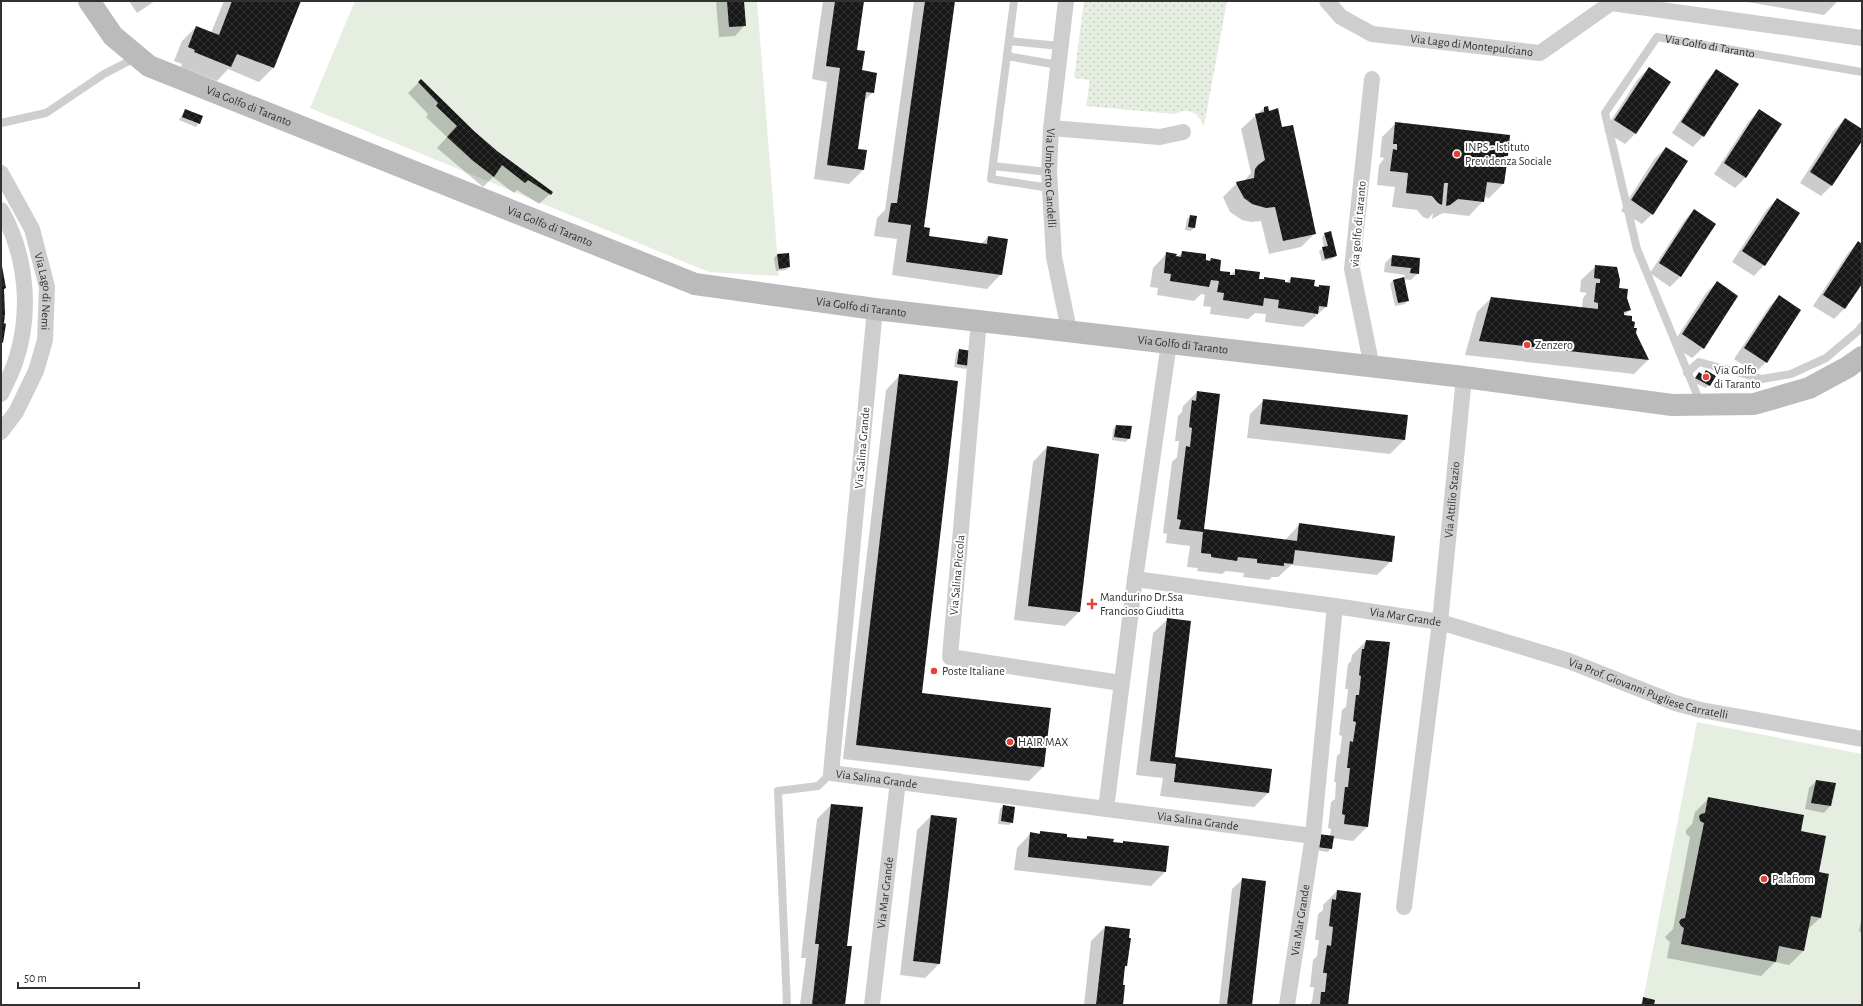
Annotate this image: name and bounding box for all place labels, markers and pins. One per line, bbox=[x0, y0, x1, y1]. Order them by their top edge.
place label: INPS - Istituto Previdenza Sociale bbox=[1465, 141, 1552, 167]
marker: INPS - Istituto Previdenza Sociale bbox=[1452, 149, 1462, 159]
place label: Zenzero bbox=[1535, 339, 1573, 351]
marker: Zenzero bbox=[1522, 340, 1532, 350]
place label: Via Golfo di Taranto bbox=[1714, 364, 1761, 390]
marker: Via Golfo di Taranto bbox=[1701, 372, 1711, 382]
place label: Mandurino Dr.Ssa Francioso Giuditta bbox=[1100, 591, 1185, 617]
marker: Mandurino Dr.Ssa Francioso Giuditta bbox=[1087, 599, 1097, 609]
place label: Poste Italiane bbox=[942, 665, 1005, 677]
marker: Poste Italiane bbox=[929, 666, 939, 676]
place label: HAIR MAX bbox=[1018, 736, 1068, 748]
marker: HAIR MAX bbox=[1005, 737, 1015, 747]
place label: Palafiom bbox=[1772, 873, 1814, 885]
marker: Palafiom bbox=[1759, 874, 1769, 884]

